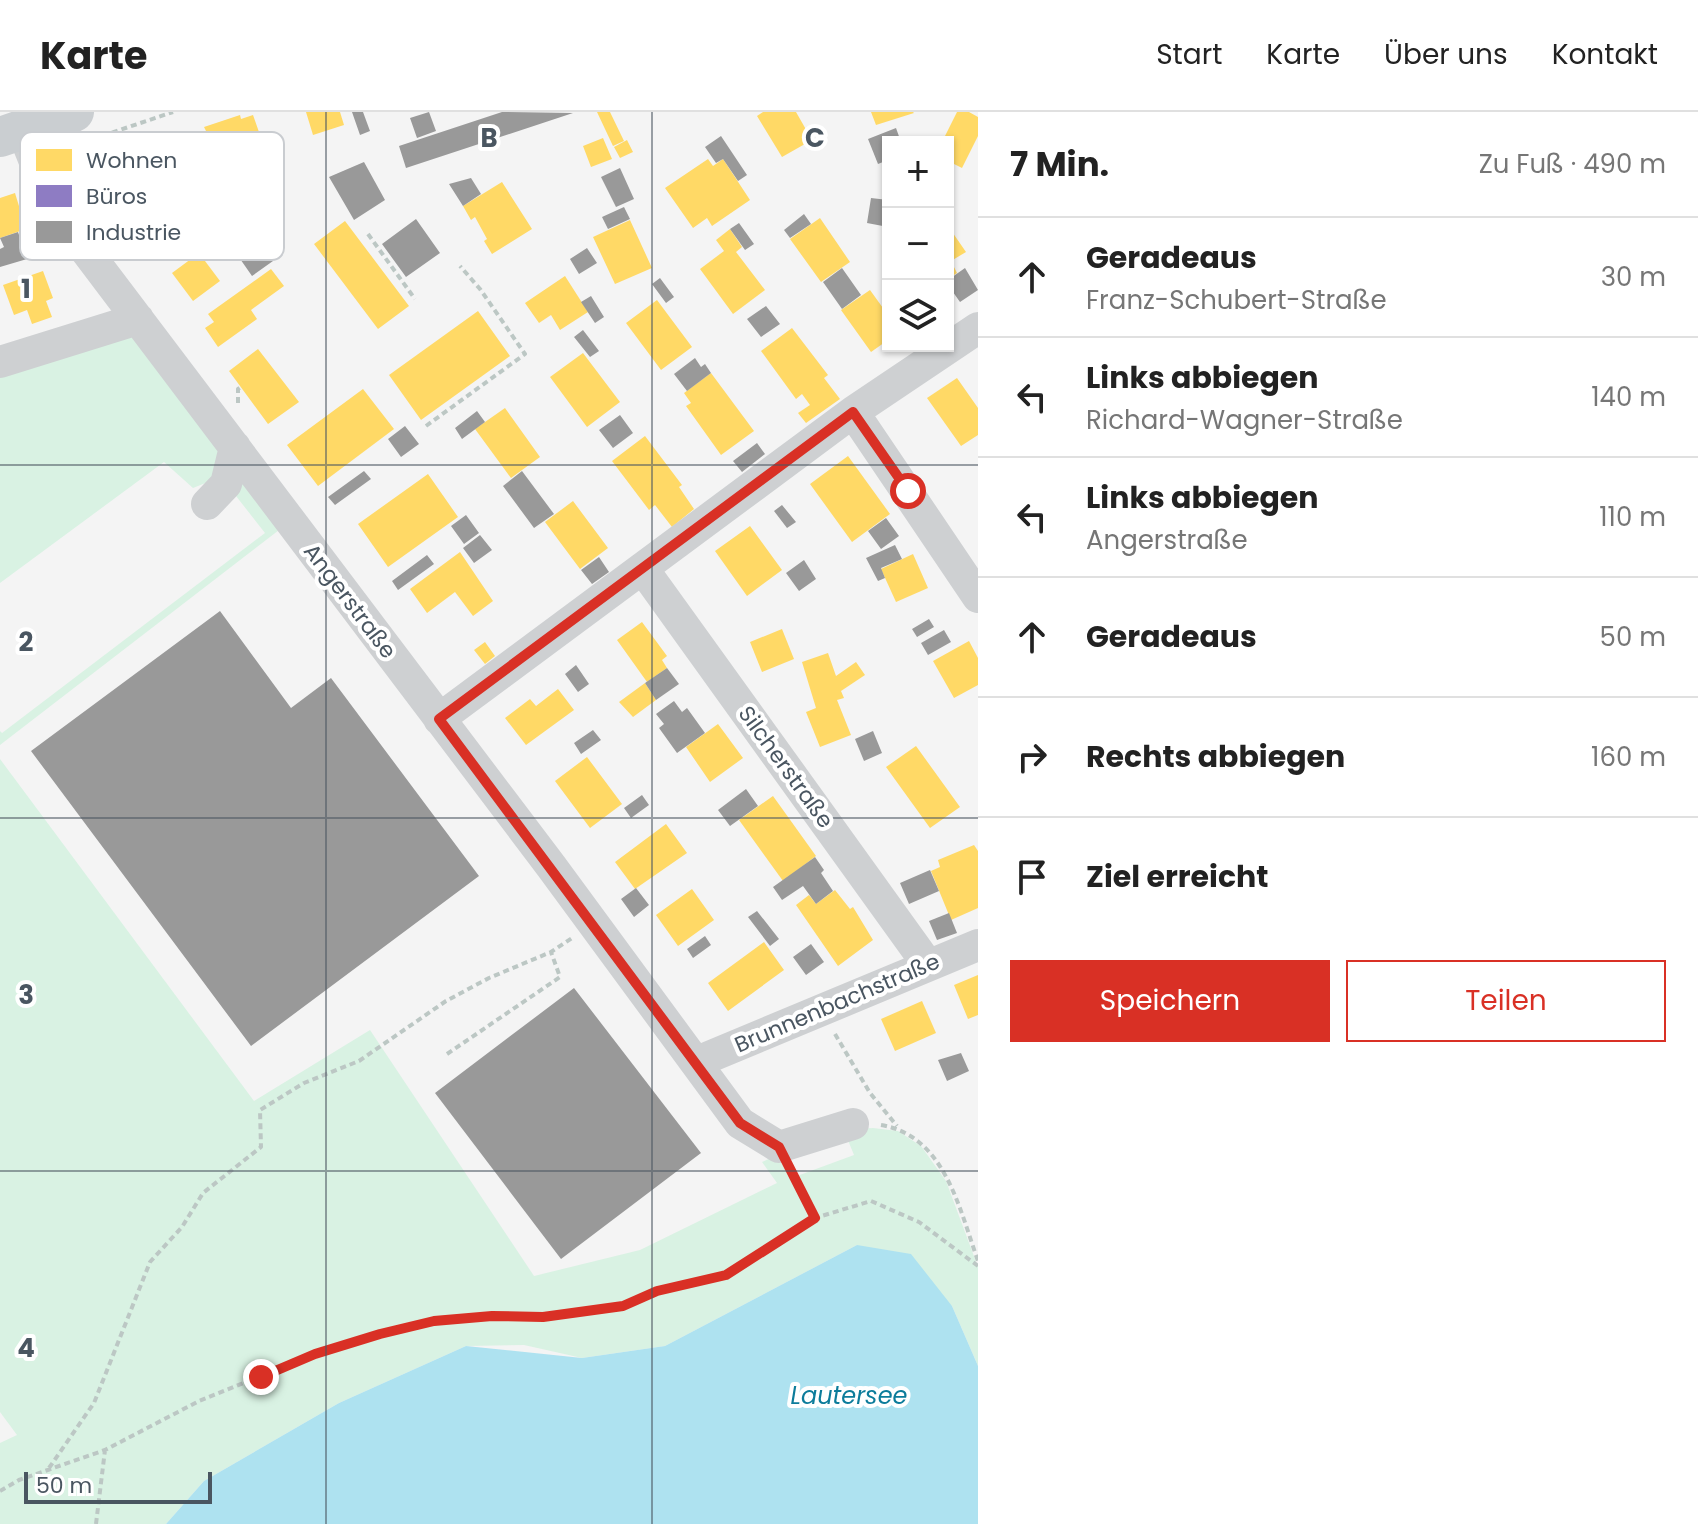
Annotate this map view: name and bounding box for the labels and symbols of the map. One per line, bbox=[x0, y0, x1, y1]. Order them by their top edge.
text: B bbox=[480, 120, 498, 156]
text: C bbox=[805, 120, 825, 156]
legend bbox=[20, 132, 284, 260]
text: Wohnen bbox=[86, 145, 177, 176]
text: Büros bbox=[86, 181, 147, 212]
text: Industrie bbox=[86, 217, 181, 248]
text: 1 bbox=[21, 271, 31, 307]
route start bbox=[890, 473, 926, 509]
street label: Angerstraße bbox=[296, 537, 404, 665]
text: 2 bbox=[19, 624, 34, 660]
street label: Silcherstraße bbox=[731, 700, 841, 834]
street label: Brunnenbachstraße bbox=[730, 946, 944, 1060]
text: 3 bbox=[18, 977, 34, 1013]
text: 4 bbox=[17, 1330, 35, 1366]
route end bbox=[243, 1359, 279, 1395]
water label: Lautersee bbox=[791, 1379, 908, 1412]
scale bar bbox=[24, 1468, 212, 1504]

